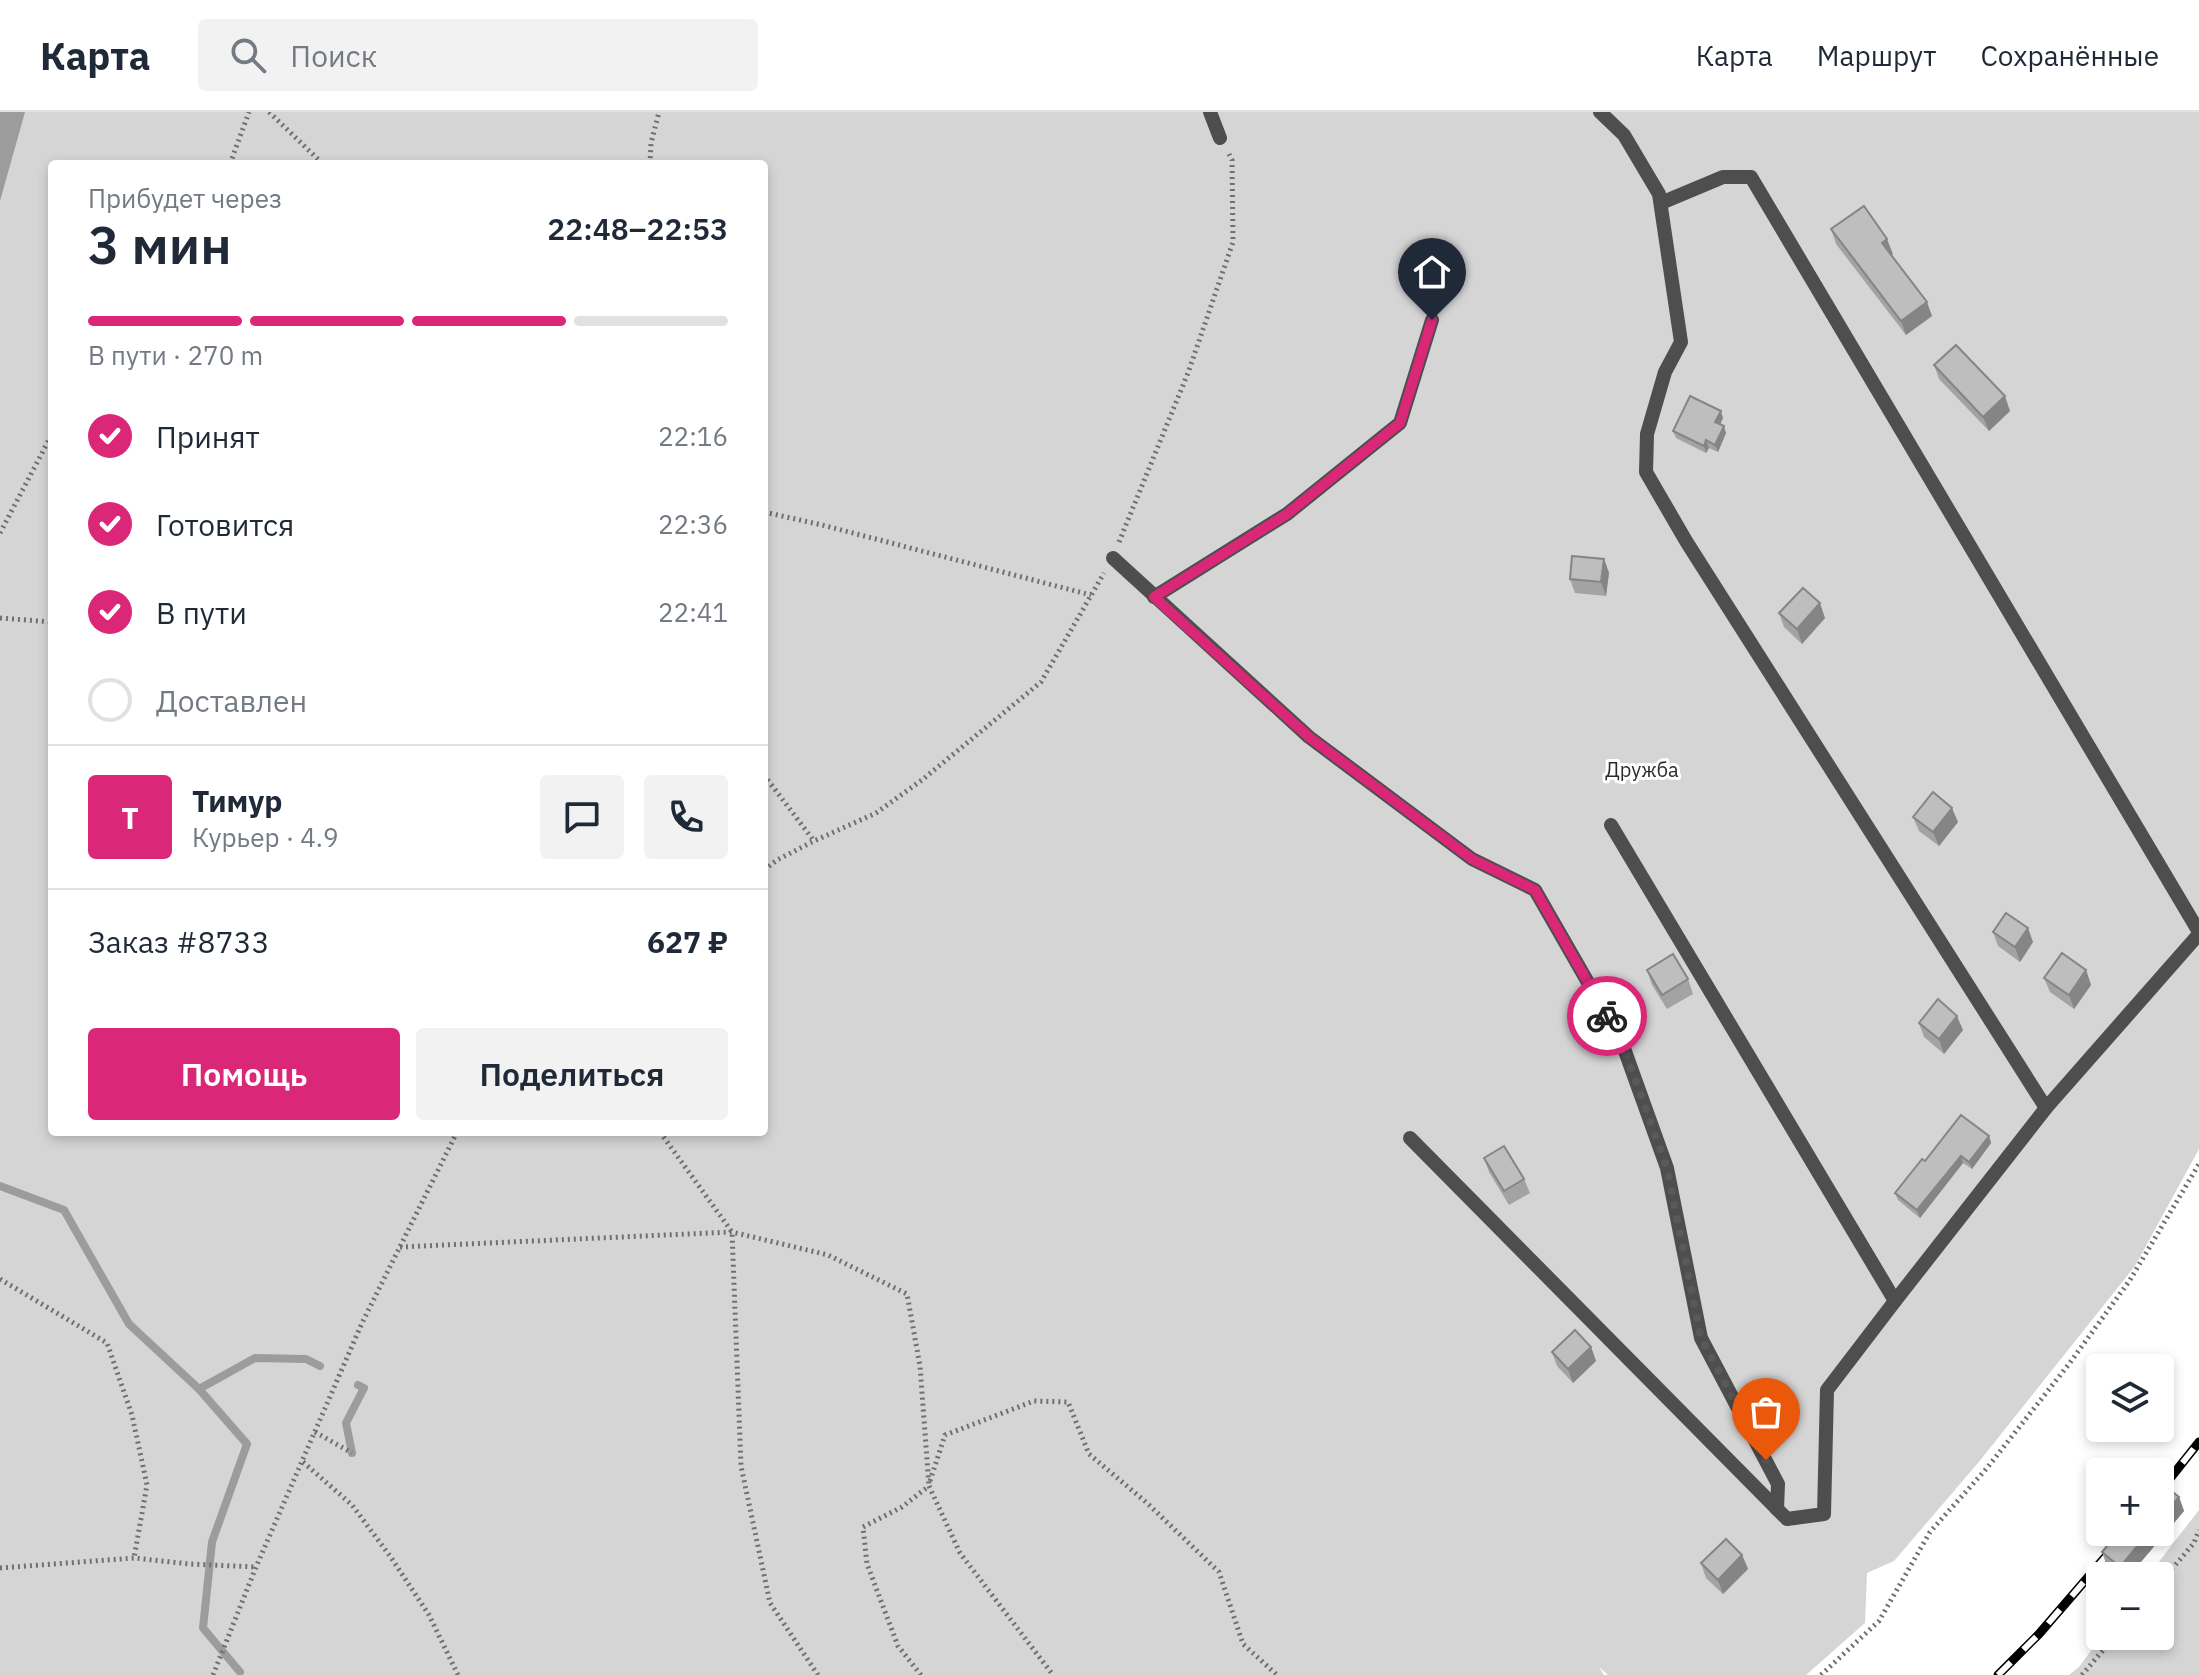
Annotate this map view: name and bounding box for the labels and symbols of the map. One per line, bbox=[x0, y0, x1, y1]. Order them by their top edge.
pin bbox=[1398, 238, 1466, 320]
park label: Дружба bbox=[1605, 756, 1679, 783]
courier bbox=[1567, 976, 1647, 1056]
pin bbox=[1732, 1378, 1800, 1460]

